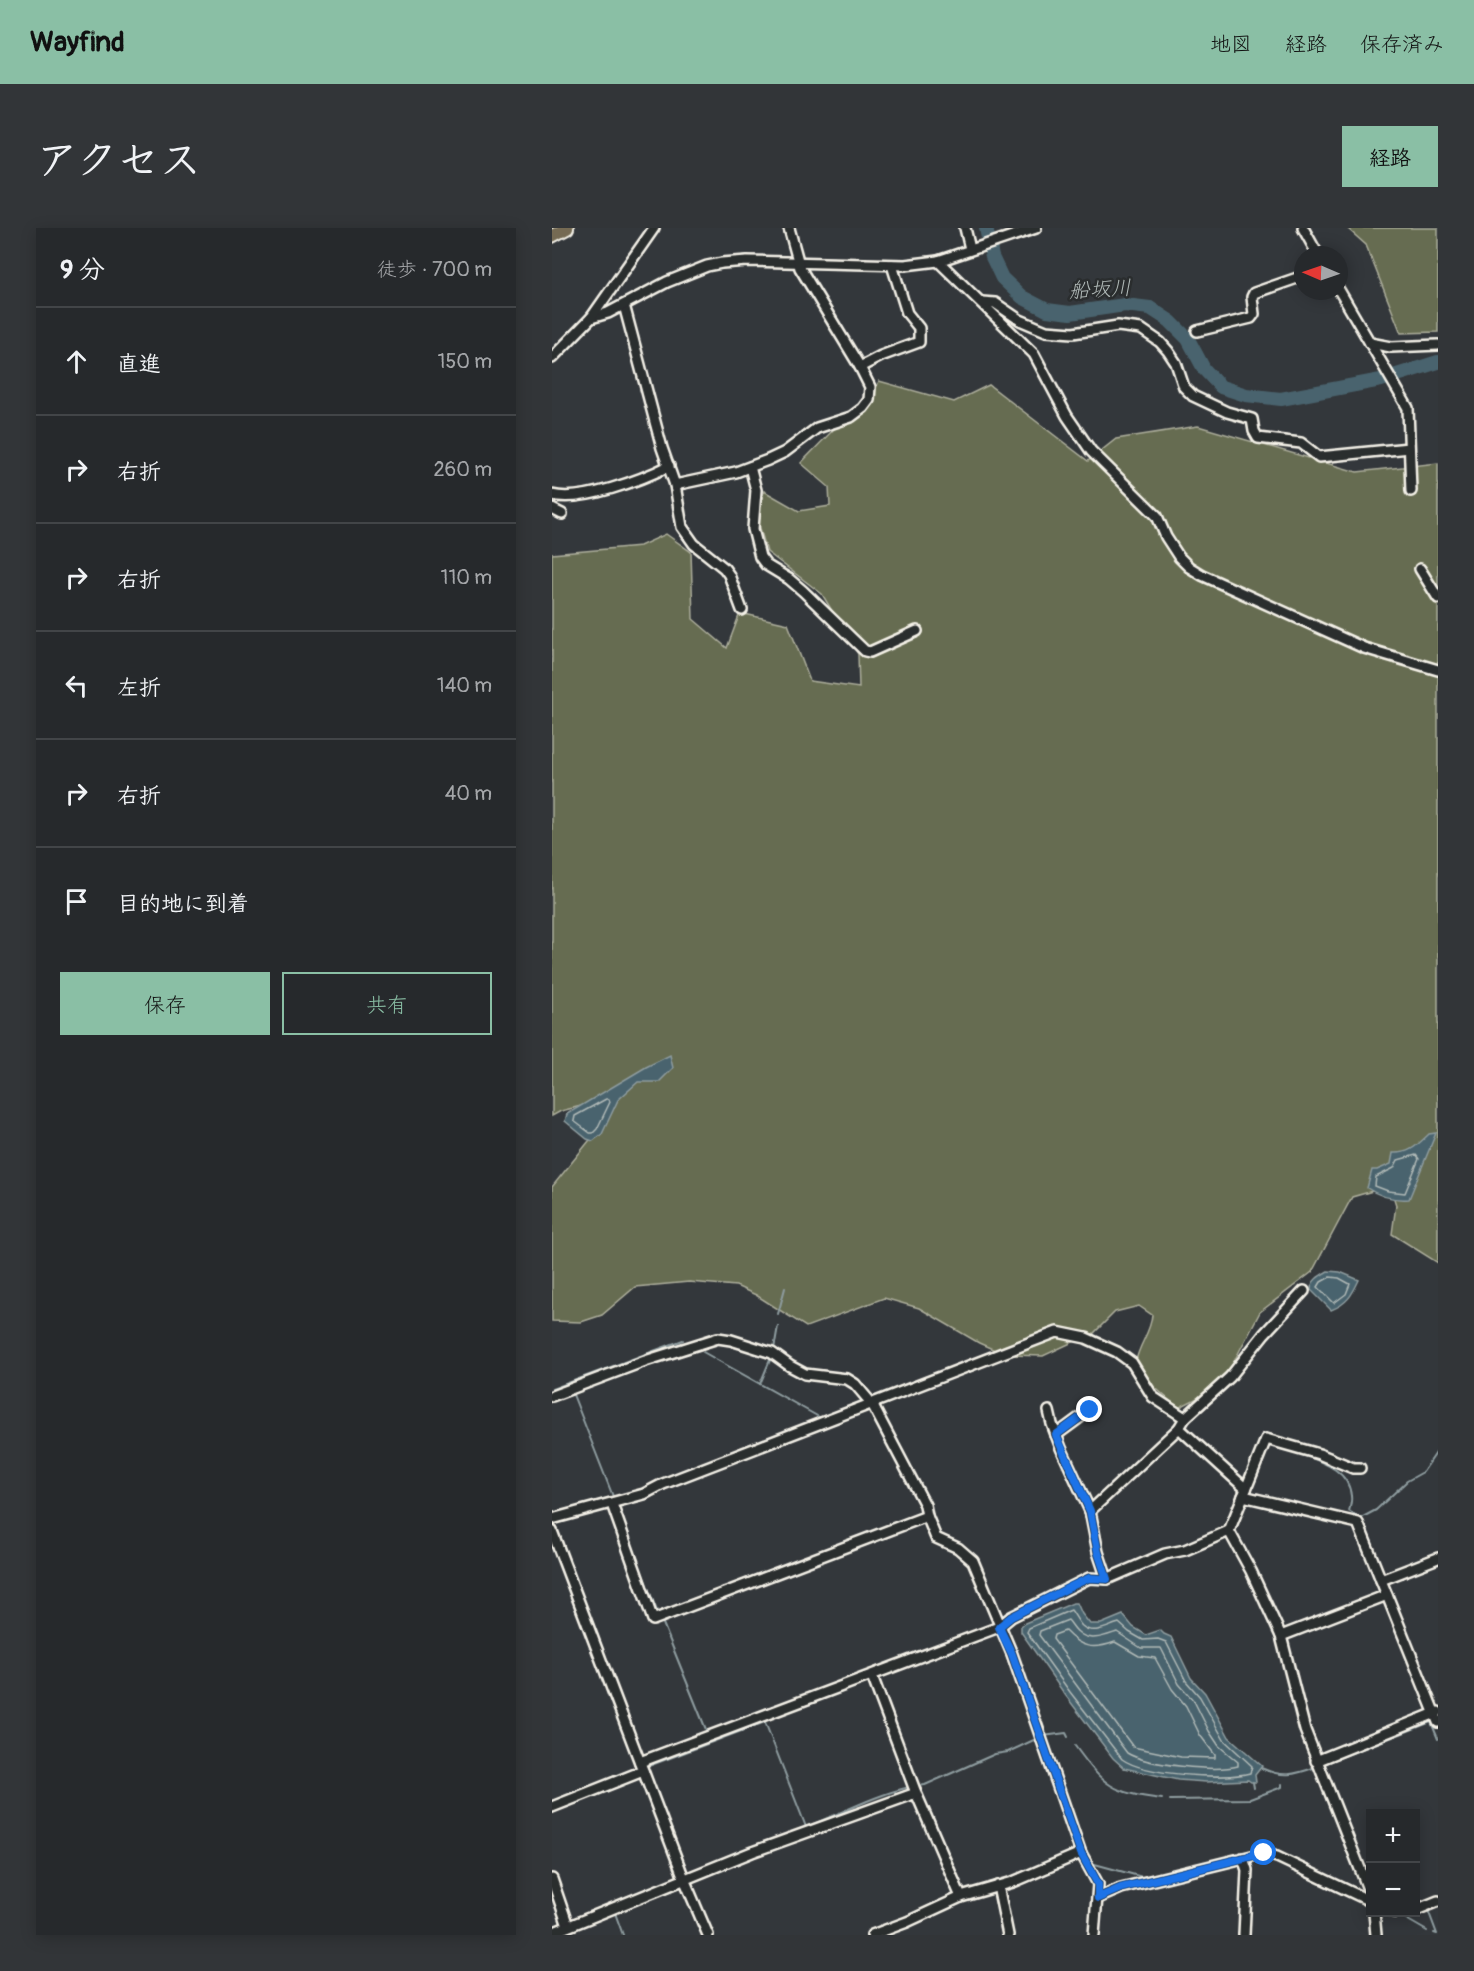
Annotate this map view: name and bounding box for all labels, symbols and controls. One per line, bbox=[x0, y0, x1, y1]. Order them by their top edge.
text: Wayfind bbox=[30, 25, 125, 60]
text: 地図 bbox=[1210, 31, 1252, 58]
text: 経路 bbox=[1285, 31, 1327, 58]
text: 保存済み bbox=[1360, 31, 1444, 58]
button: 経路 bbox=[1342, 126, 1438, 187]
text: アクセス bbox=[36, 135, 201, 187]
north arrow bbox=[1294, 246, 1348, 300]
text: 9 分 bbox=[60, 254, 105, 286]
text: 徒歩 · 700 m bbox=[377, 257, 492, 282]
water label: 船坂川 bbox=[1068, 274, 1132, 305]
icon: ahead bbox=[60, 345, 93, 378]
text: 150 m bbox=[438, 349, 492, 374]
text: 直進 bbox=[117, 350, 161, 378]
icon: right bbox=[60, 453, 93, 486]
text: 260 m bbox=[433, 457, 492, 482]
text: 右折 bbox=[117, 458, 161, 486]
icon: right bbox=[60, 561, 93, 594]
text: 110 m bbox=[441, 565, 492, 590]
text: 右折 bbox=[117, 566, 161, 594]
icon: left bbox=[60, 669, 93, 702]
text: 140 m bbox=[437, 673, 492, 698]
text: 左折 bbox=[117, 674, 161, 702]
icon: right bbox=[60, 777, 93, 810]
text: 40 m bbox=[445, 781, 492, 806]
text: 右折 bbox=[117, 782, 161, 810]
icon: arrive bbox=[60, 885, 93, 918]
text: 目的地に到着 bbox=[117, 890, 249, 918]
button: 保存 bbox=[60, 972, 270, 1035]
button: 共有 bbox=[282, 972, 492, 1035]
route end bbox=[1076, 1396, 1102, 1422]
map controls bbox=[1366, 1809, 1420, 1917]
button: + bbox=[1366, 1809, 1420, 1863]
route start bbox=[1250, 1839, 1276, 1865]
button: − bbox=[1366, 1863, 1420, 1917]

